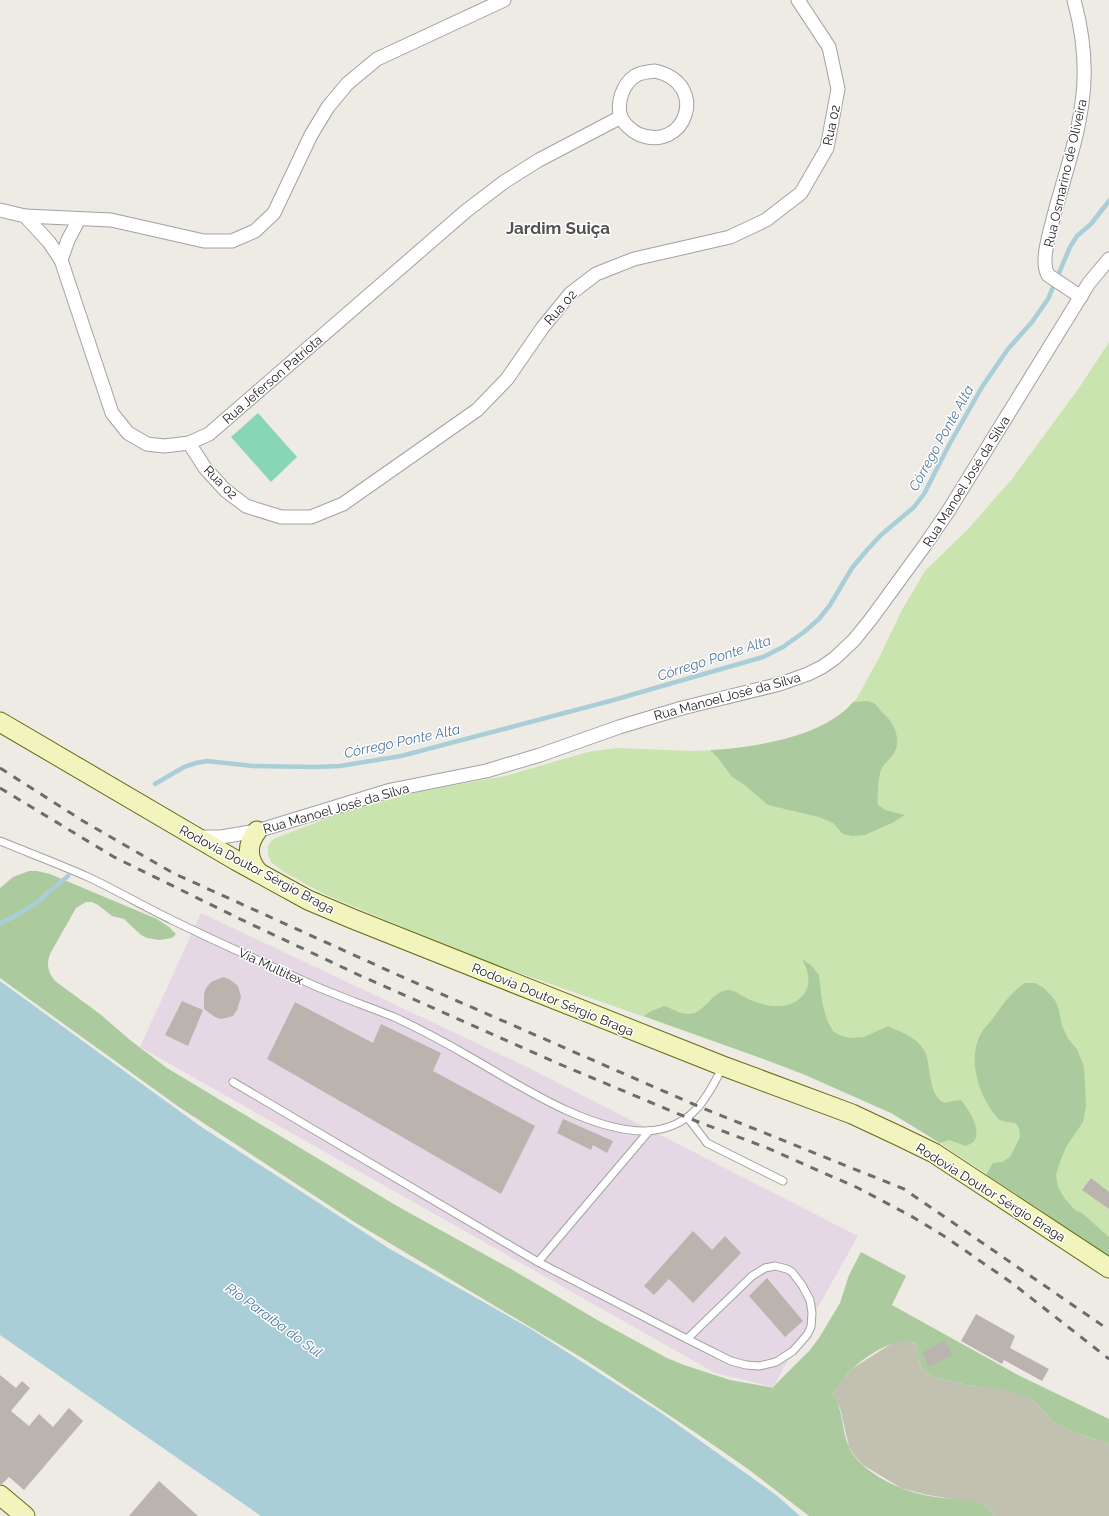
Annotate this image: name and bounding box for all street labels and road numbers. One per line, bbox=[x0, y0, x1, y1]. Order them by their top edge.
street label: Rua Osmarino de Oliveira bbox=[1041, 98, 1090, 249]
street label: Rua 02 bbox=[820, 103, 843, 147]
street label: Rua 02 bbox=[541, 287, 580, 328]
street label: Rua Jeferson Patriota bbox=[220, 332, 325, 427]
street label: Rua Manoel José da Silva bbox=[920, 413, 1013, 549]
street label: Rua 02 bbox=[201, 462, 241, 502]
street label: Rua Manoel José da Silva bbox=[652, 670, 802, 723]
street label: Rua Manoel José da Silva bbox=[261, 780, 411, 837]
street label: Rodovia Doutor Sérgio Braga bbox=[177, 822, 337, 917]
street label: Via Multitex bbox=[236, 945, 306, 988]
street label: Rodovia Doutor Sérgio Braga bbox=[470, 960, 636, 1039]
street label: Rodovia Doutor Sérgio Braga bbox=[913, 1140, 1068, 1245]

